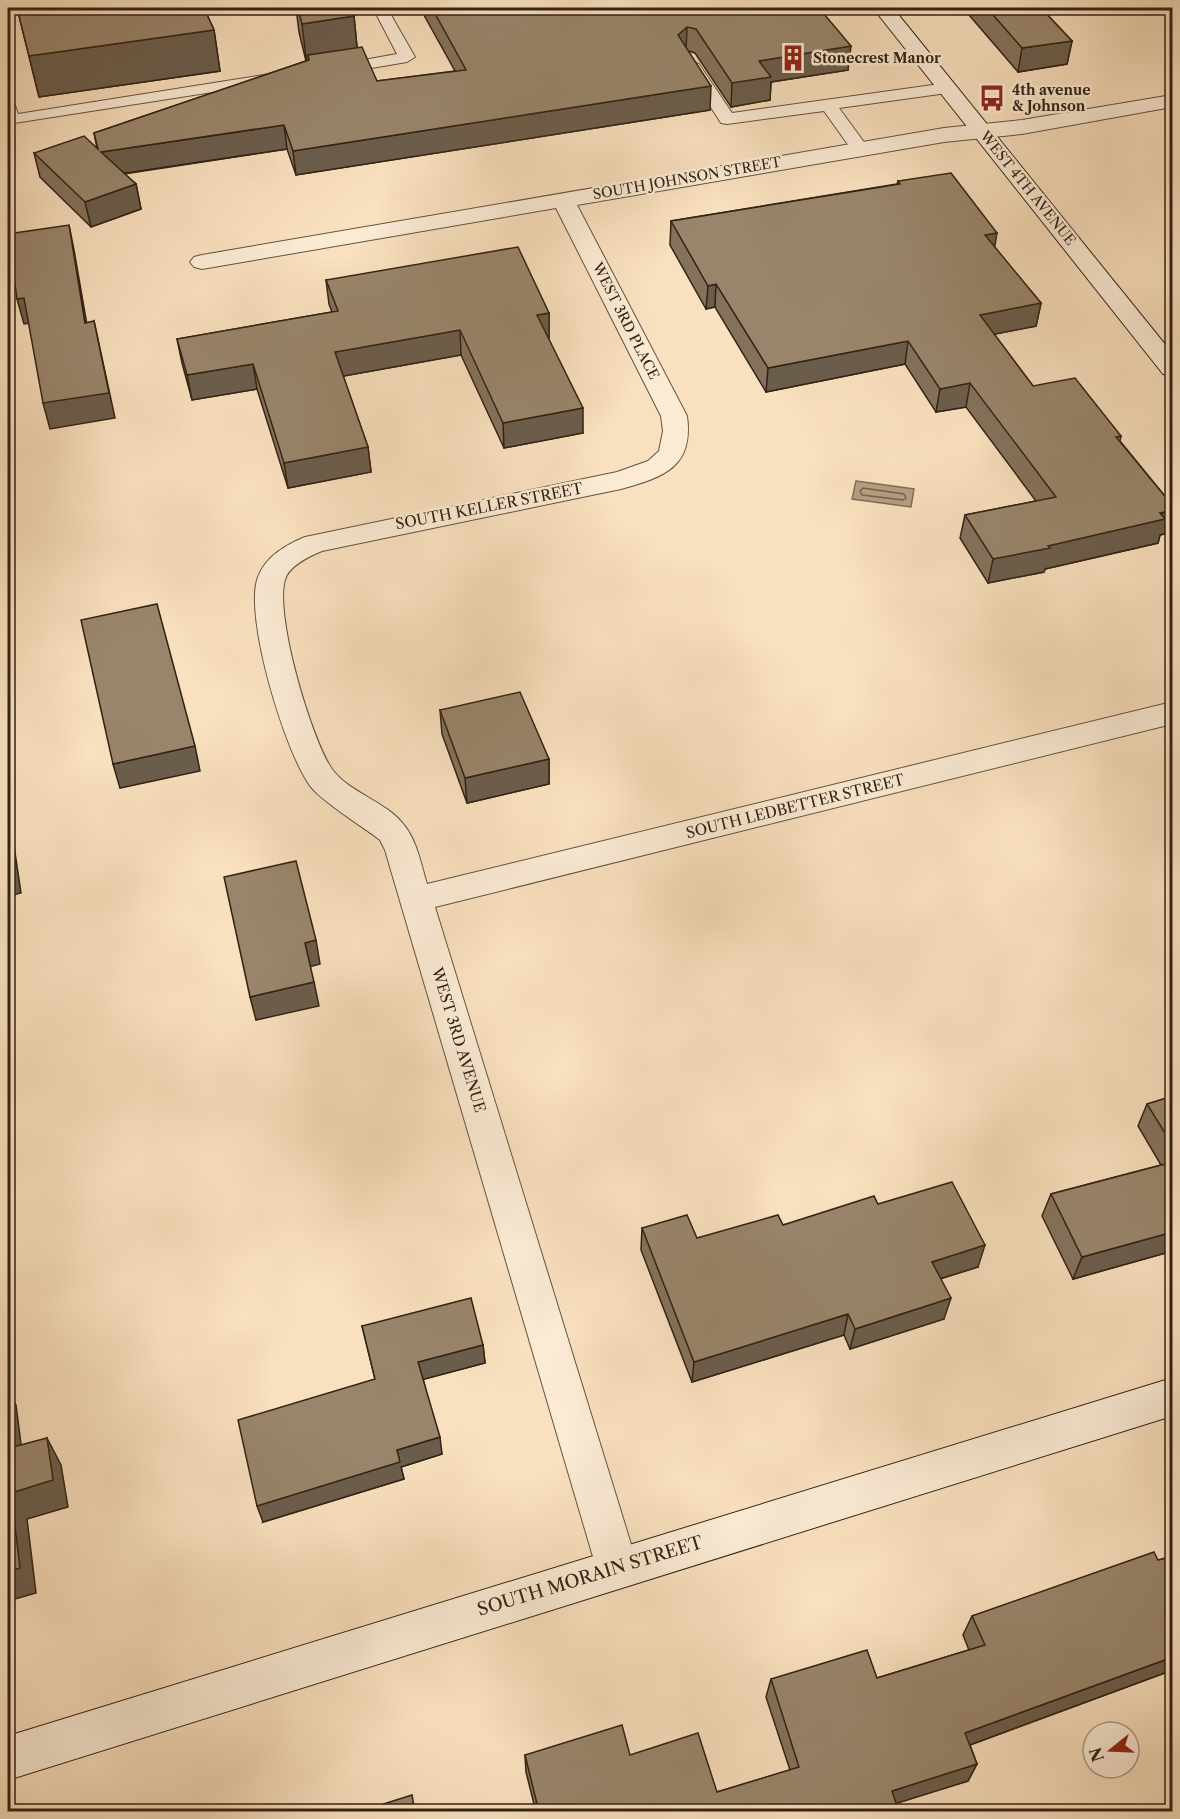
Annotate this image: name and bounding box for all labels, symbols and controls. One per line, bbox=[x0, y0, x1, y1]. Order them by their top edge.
building icon: Stonecrest Manor bbox=[778, 43, 808, 73]
place label: Stonecrest Manor bbox=[813, 49, 941, 67]
place label: 4th avenue & Johnson bbox=[1012, 81, 1091, 115]
bus stop icon: 4th avenue & Johnson bbox=[977, 83, 1007, 113]
street label: WEST 4TH AVENUE bbox=[976, 126, 1080, 249]
street label: SOUTH JOHNSON STREET bbox=[591, 152, 783, 203]
street label: WEST 3RD PLACE bbox=[588, 259, 663, 383]
street label: SOUTH KELLER STREET bbox=[394, 478, 585, 533]
street label: SOUTH LEDBETTER STREET bbox=[684, 769, 907, 842]
street label: WEST 3RD AVENUE bbox=[428, 964, 490, 1115]
street label: SOUTH MORAIN STREET bbox=[475, 1531, 706, 1621]
north arrow bbox=[1081, 1720, 1141, 1780]
text: N bbox=[1085, 1745, 1108, 1764]

